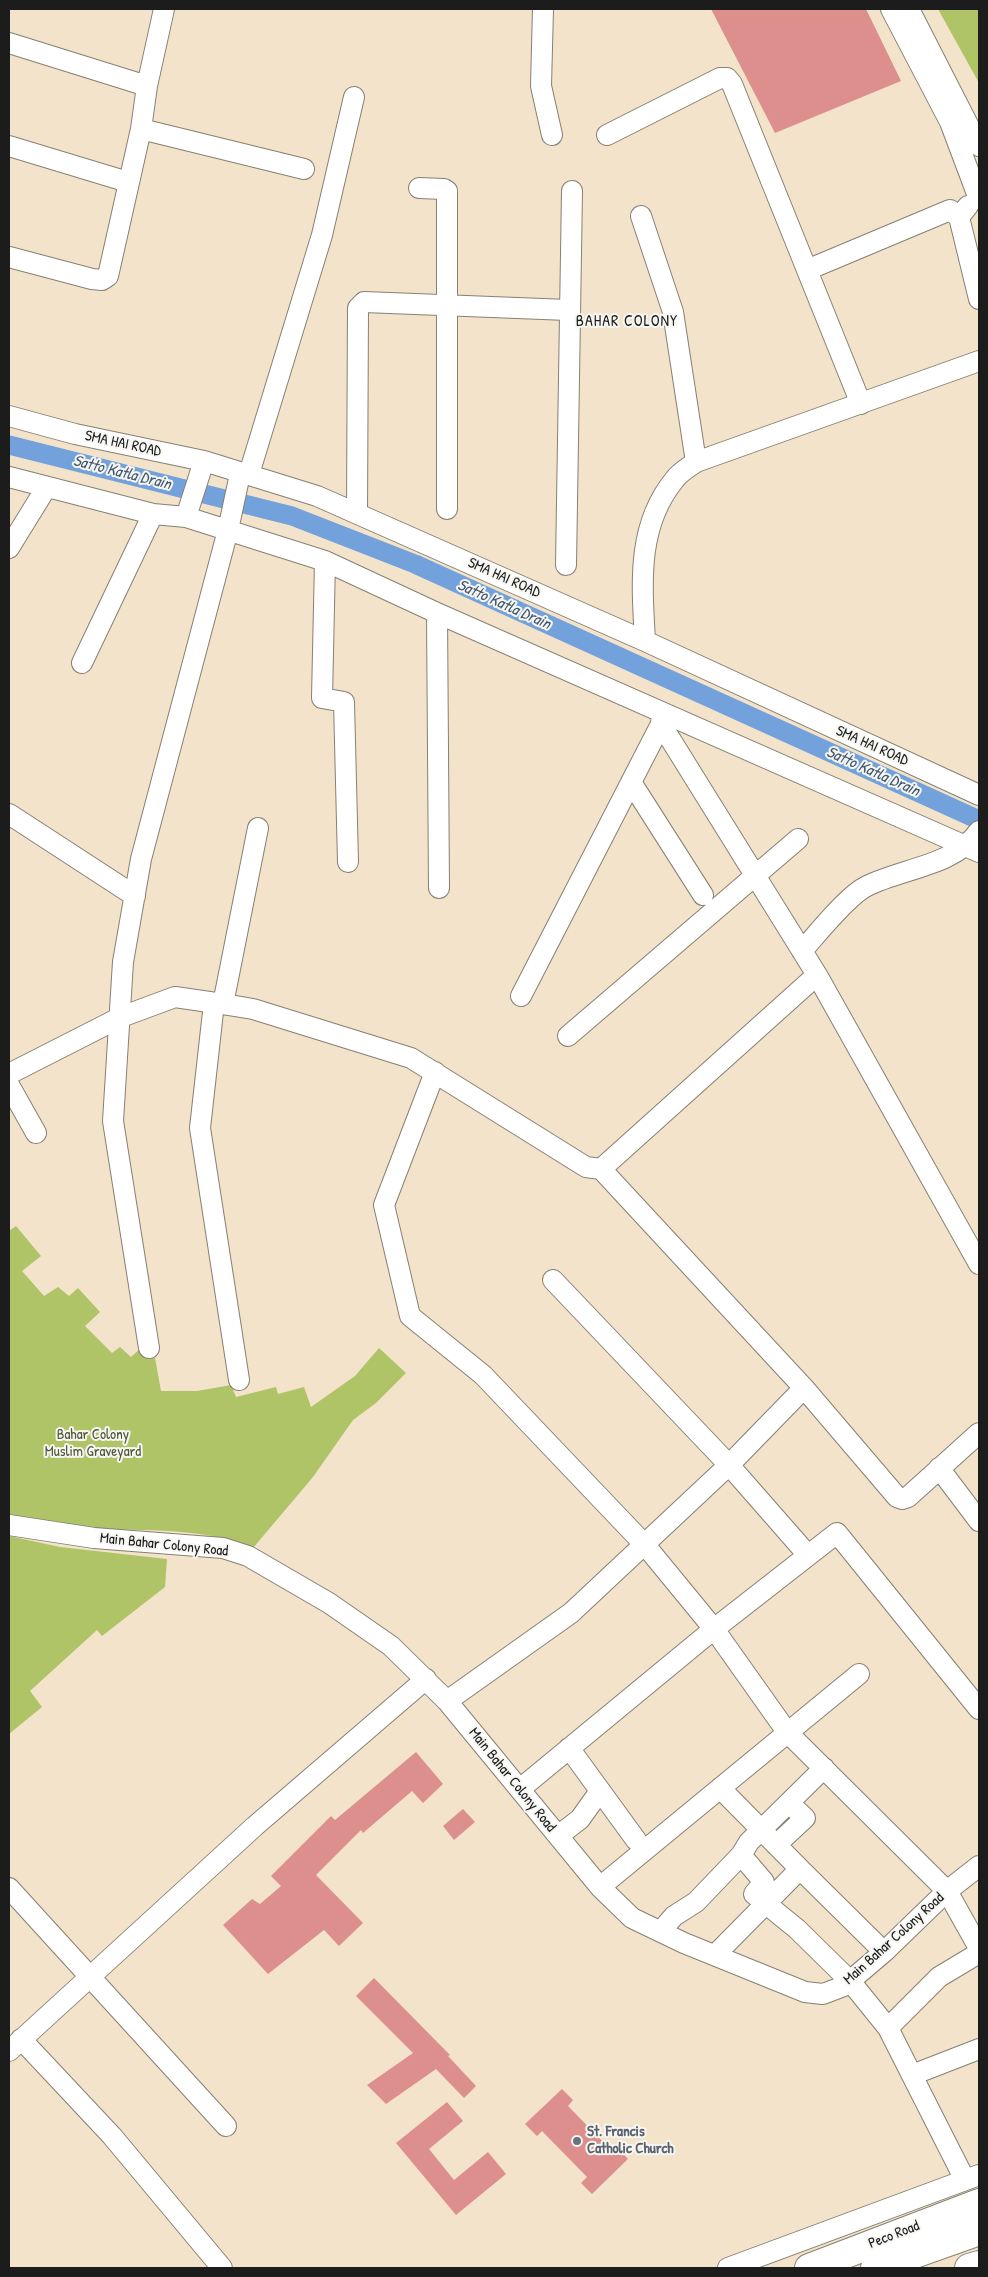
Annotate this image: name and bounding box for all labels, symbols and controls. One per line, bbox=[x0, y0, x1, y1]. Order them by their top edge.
district label: BAHAR COLONY bbox=[574, 312, 680, 332]
street label: SMA HAI ROAD bbox=[83, 427, 163, 461]
water label: Satto Katla Drain bbox=[71, 452, 173, 494]
street label: SMA HAI ROAD bbox=[465, 554, 543, 602]
water label: Satto Katla Drain bbox=[454, 576, 554, 634]
street label: SMA HAI ROAD bbox=[833, 722, 911, 770]
water label: Satto Katla Drain bbox=[823, 743, 923, 801]
park label: Bahar Colony Muslim Graveyard bbox=[45, 1426, 141, 1461]
street label: Main Bahar Colony Road bbox=[99, 1529, 229, 1561]
street label: Main Bahar Colony Road bbox=[464, 1724, 560, 1836]
street label: Main Bahar Colony Road bbox=[840, 1889, 948, 1989]
place label: St. Francis Catholic Church bbox=[587, 2123, 674, 2158]
marker: St. Francis Catholic Church bbox=[571, 2135, 583, 2147]
street label: Peco Road bbox=[866, 2217, 922, 2253]

